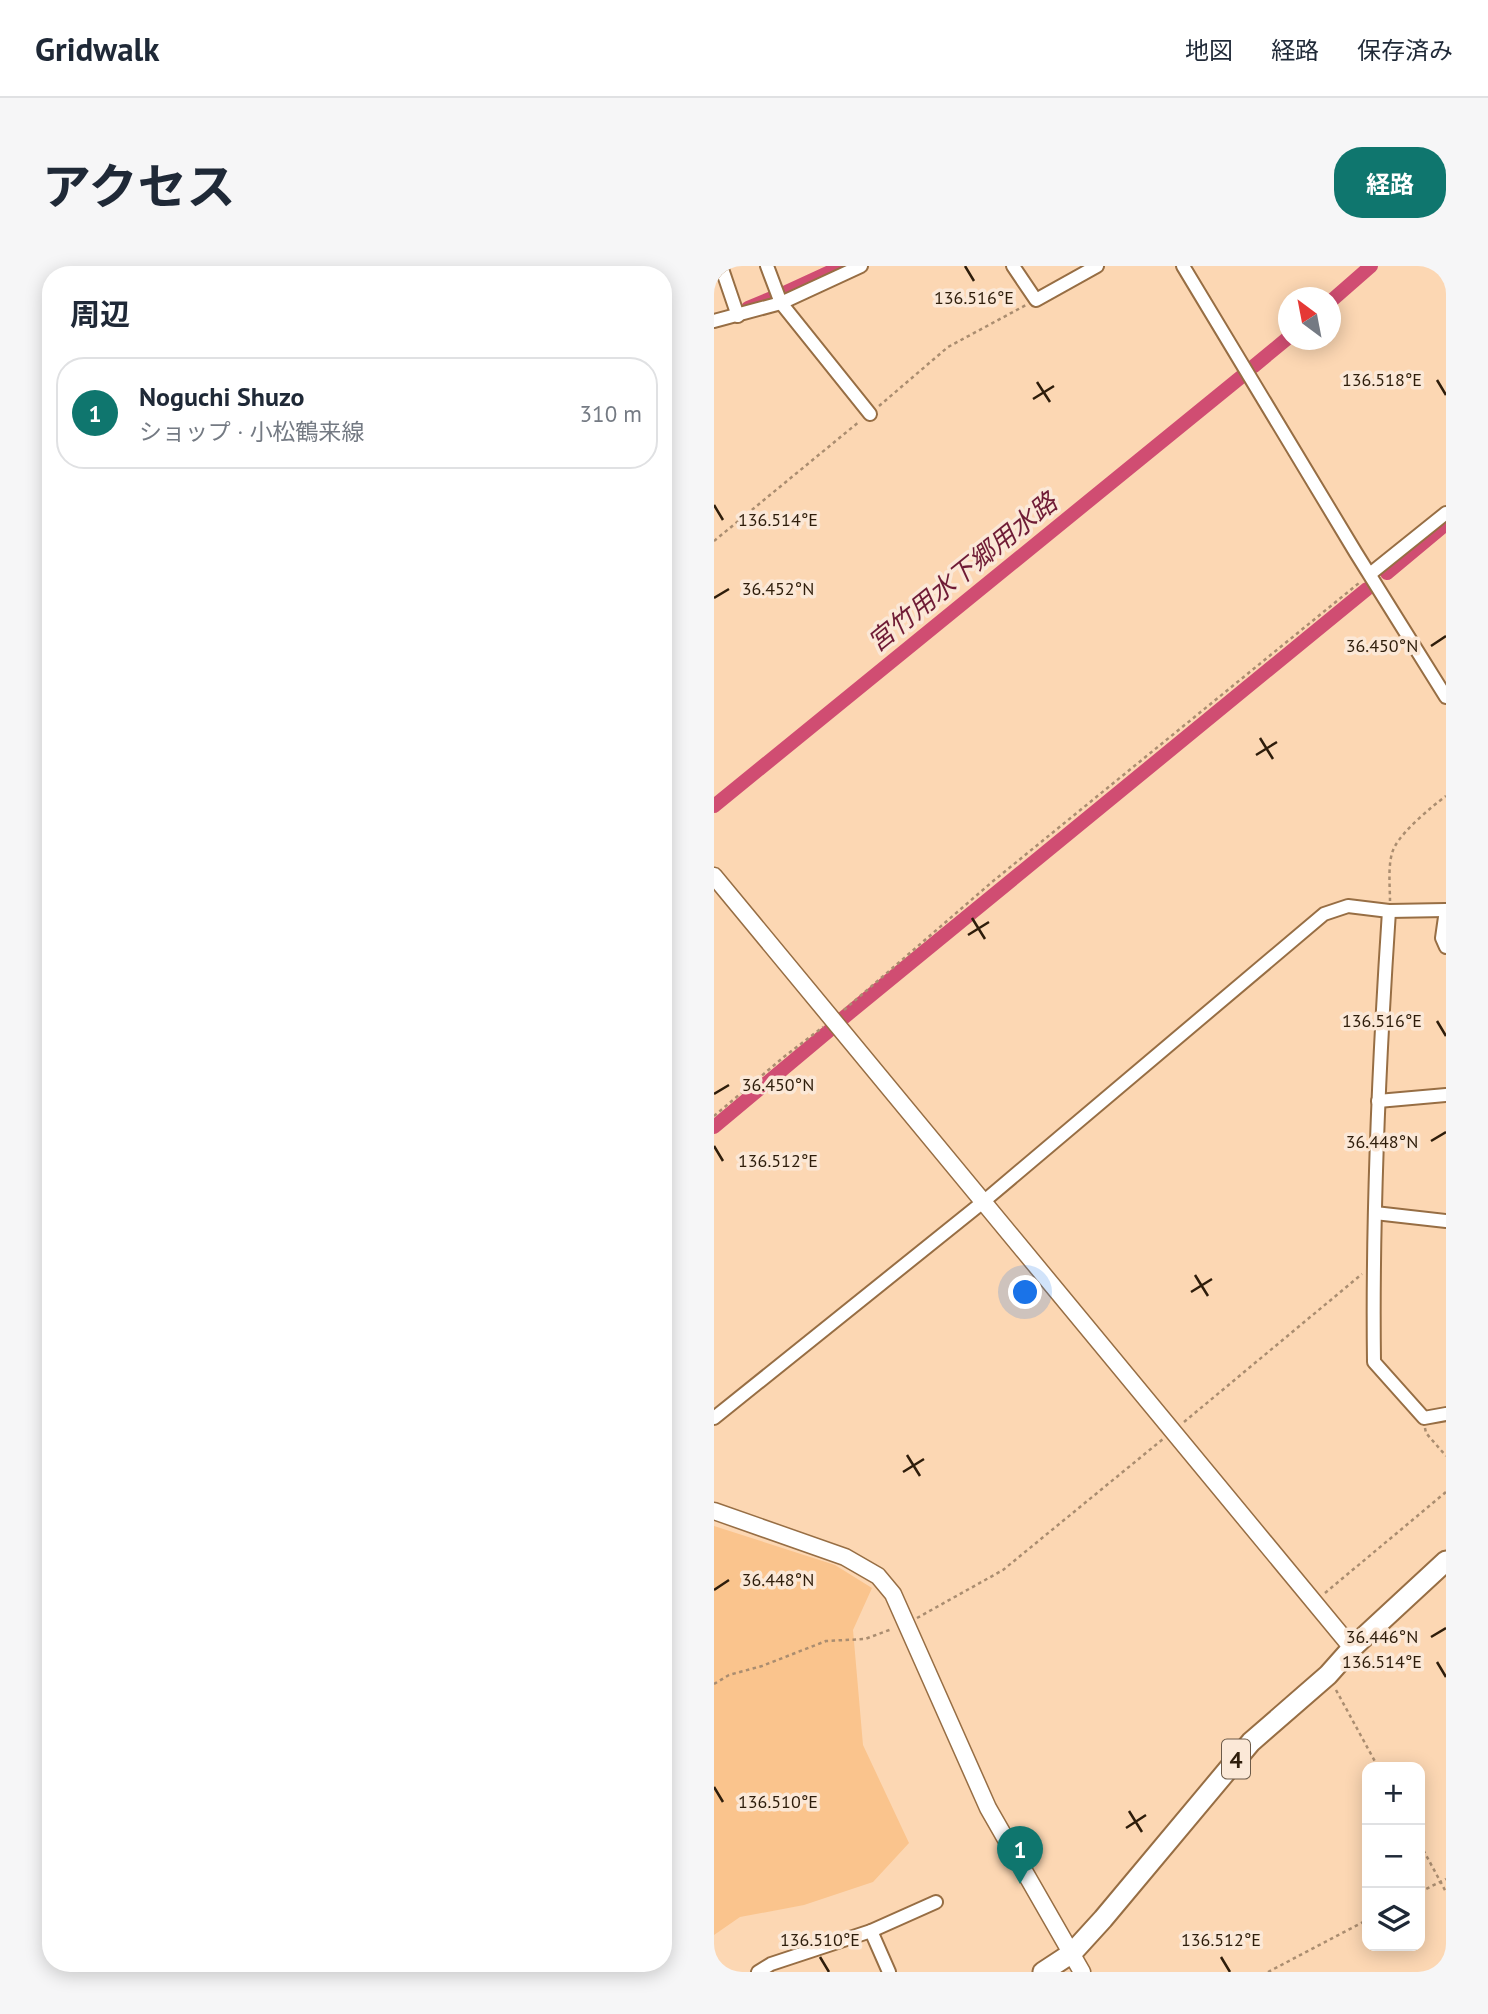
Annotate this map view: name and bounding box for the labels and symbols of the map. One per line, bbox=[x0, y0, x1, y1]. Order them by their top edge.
text: 136.516°E bbox=[934, 286, 1014, 309]
north arrow bbox=[1278, 287, 1341, 350]
text: 136.518°E bbox=[1342, 368, 1422, 391]
water label: 宮竹用水下郷用水路 bbox=[861, 484, 1065, 658]
text: 136.514°E bbox=[738, 508, 818, 531]
text: 36.452°N bbox=[742, 577, 814, 600]
text: 36.450°N bbox=[1346, 634, 1418, 657]
text: 136.516°E bbox=[1342, 1009, 1422, 1032]
text: 36.450°N bbox=[742, 1073, 814, 1096]
text: 36.448°N bbox=[1346, 1130, 1418, 1153]
text: 136.512°E bbox=[738, 1149, 818, 1172]
your location bbox=[1008, 1275, 1042, 1309]
text: 36.448°N bbox=[742, 1568, 814, 1591]
text: 36.446°N bbox=[1346, 1625, 1418, 1648]
text: 136.514°E bbox=[1342, 1650, 1422, 1673]
road number: 4 bbox=[1222, 1740, 1250, 1778]
text: 136.510°E bbox=[738, 1790, 818, 1813]
pin: 1 bbox=[997, 1826, 1043, 1884]
text: 136.510°E bbox=[780, 1928, 860, 1951]
text: 136.512°E bbox=[1181, 1928, 1261, 1951]

